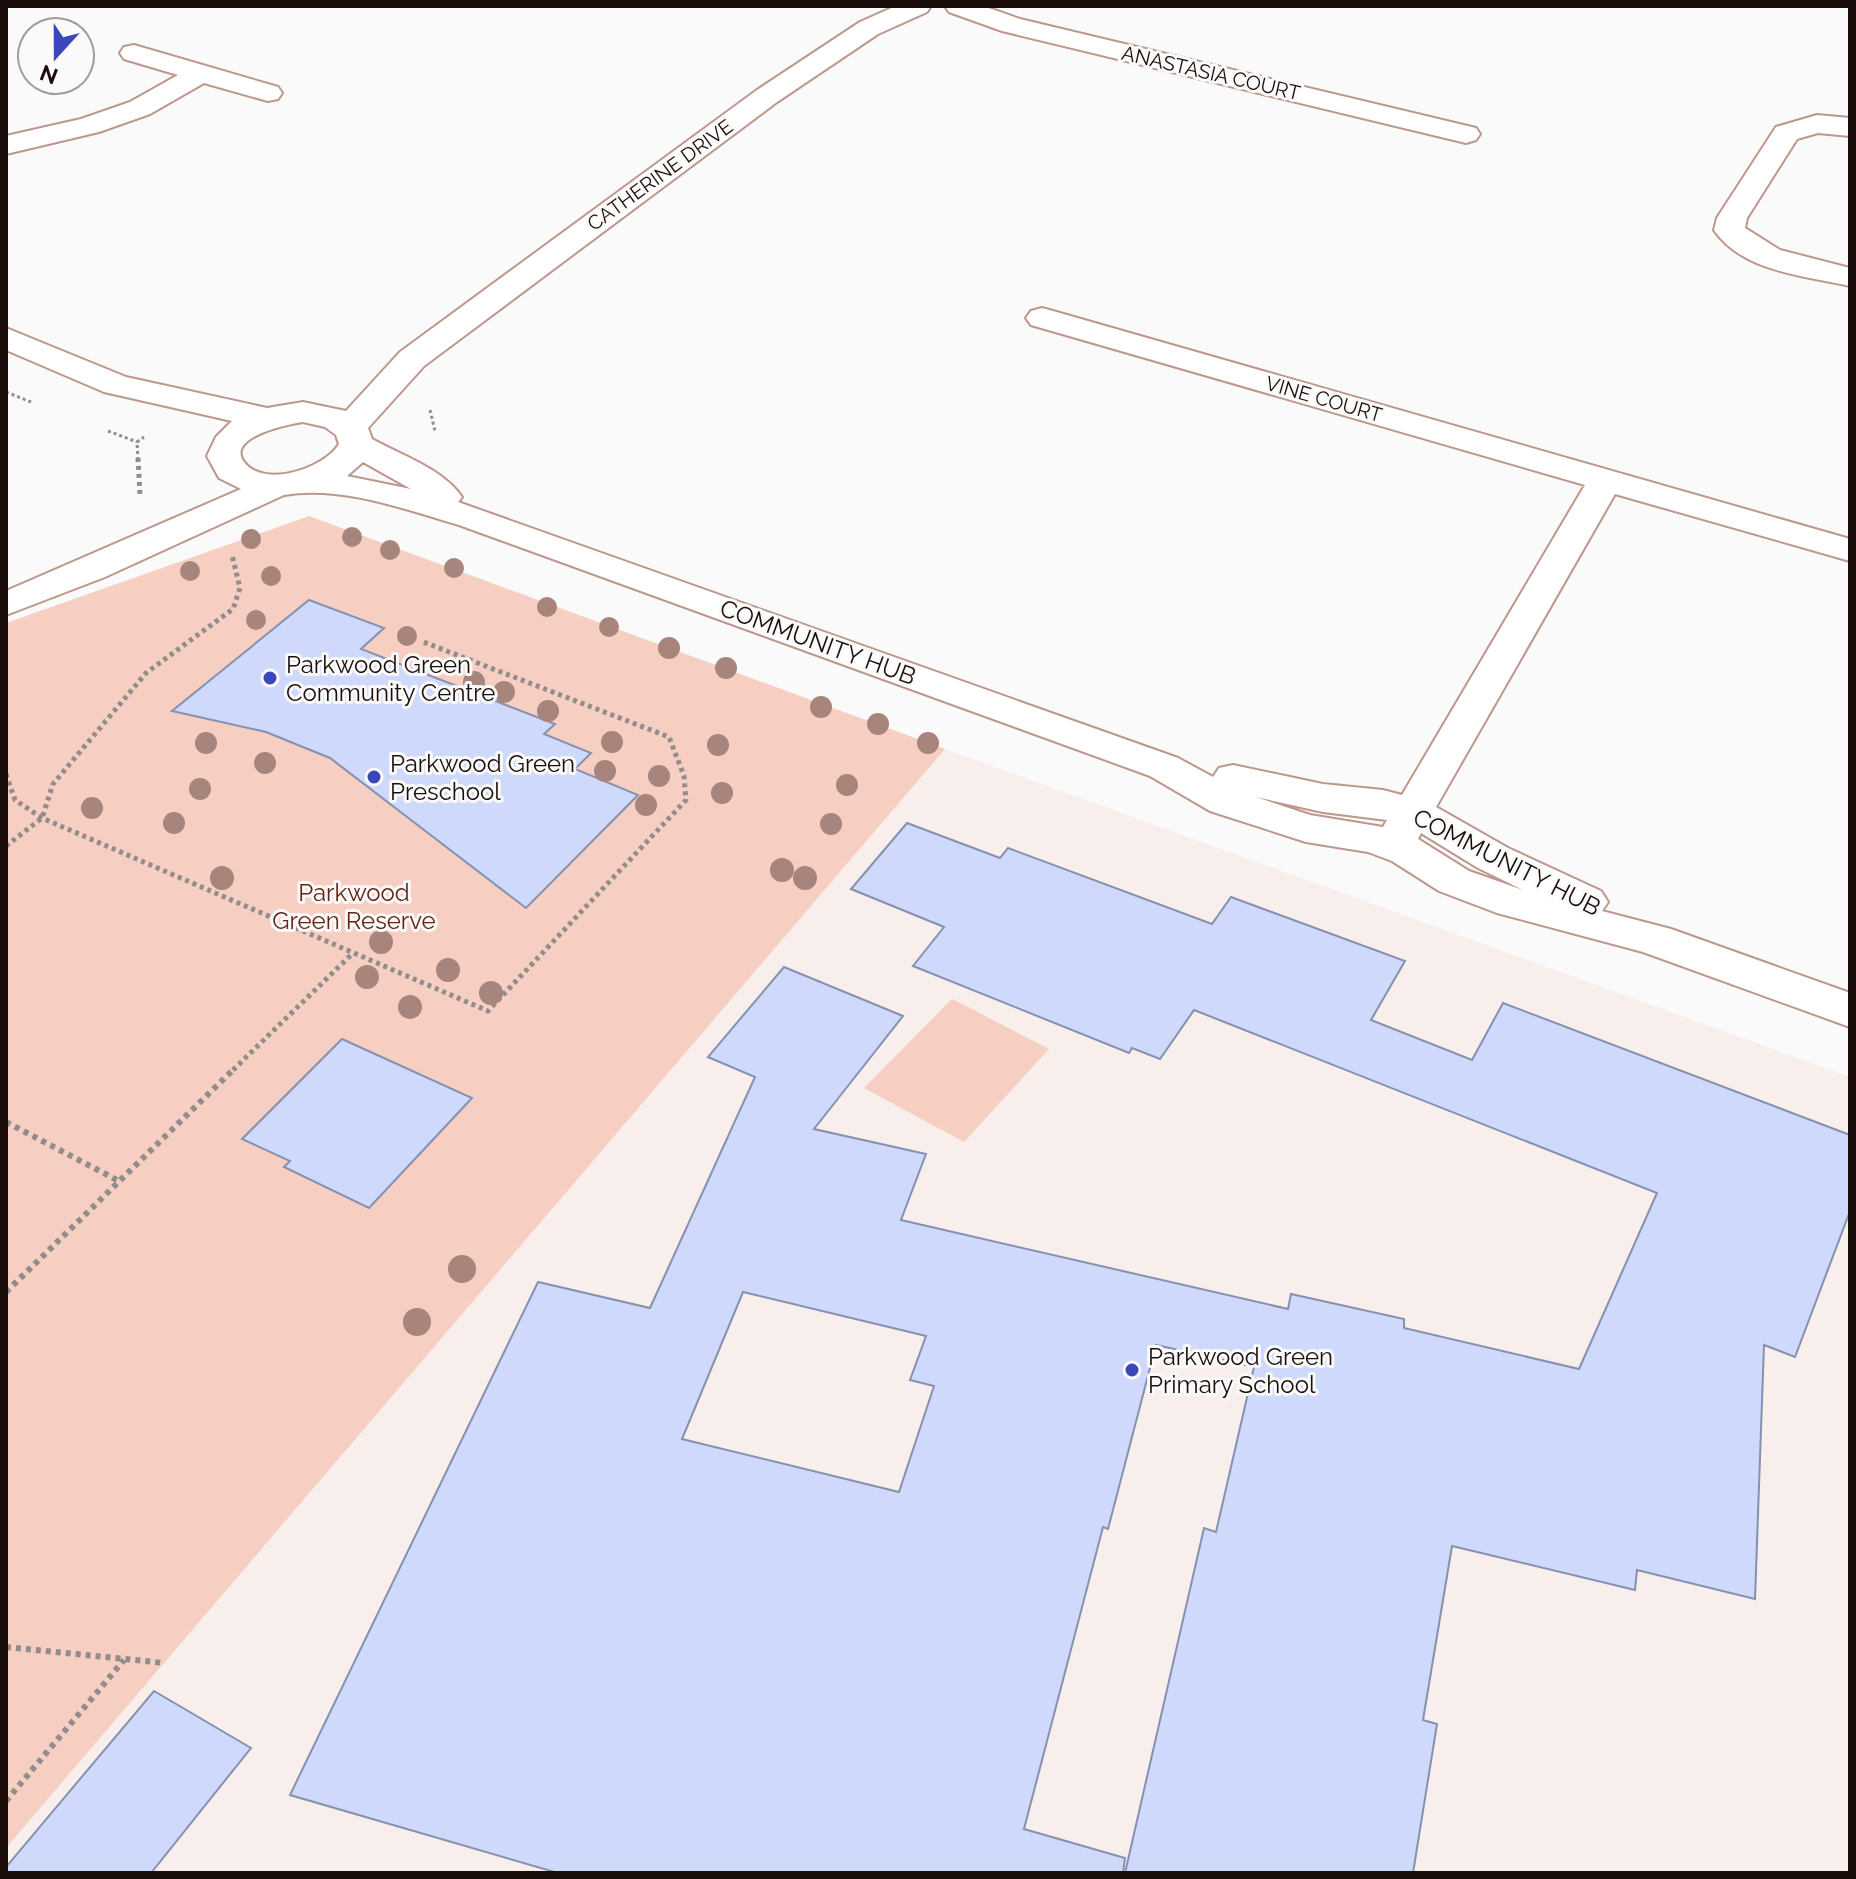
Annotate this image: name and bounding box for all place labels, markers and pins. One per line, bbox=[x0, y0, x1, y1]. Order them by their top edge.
place label: Parkwood Green Community Centre bbox=[286, 650, 495, 707]
marker: Parkwood Green Community Centre bbox=[261, 669, 279, 687]
place label: Parkwood Green Preschool bbox=[390, 749, 575, 806]
marker: Parkwood Green Preschool bbox=[365, 768, 383, 786]
place label: Parkwood Green Primary School bbox=[1148, 1342, 1333, 1399]
marker: Parkwood Green Primary School bbox=[1123, 1361, 1141, 1379]

